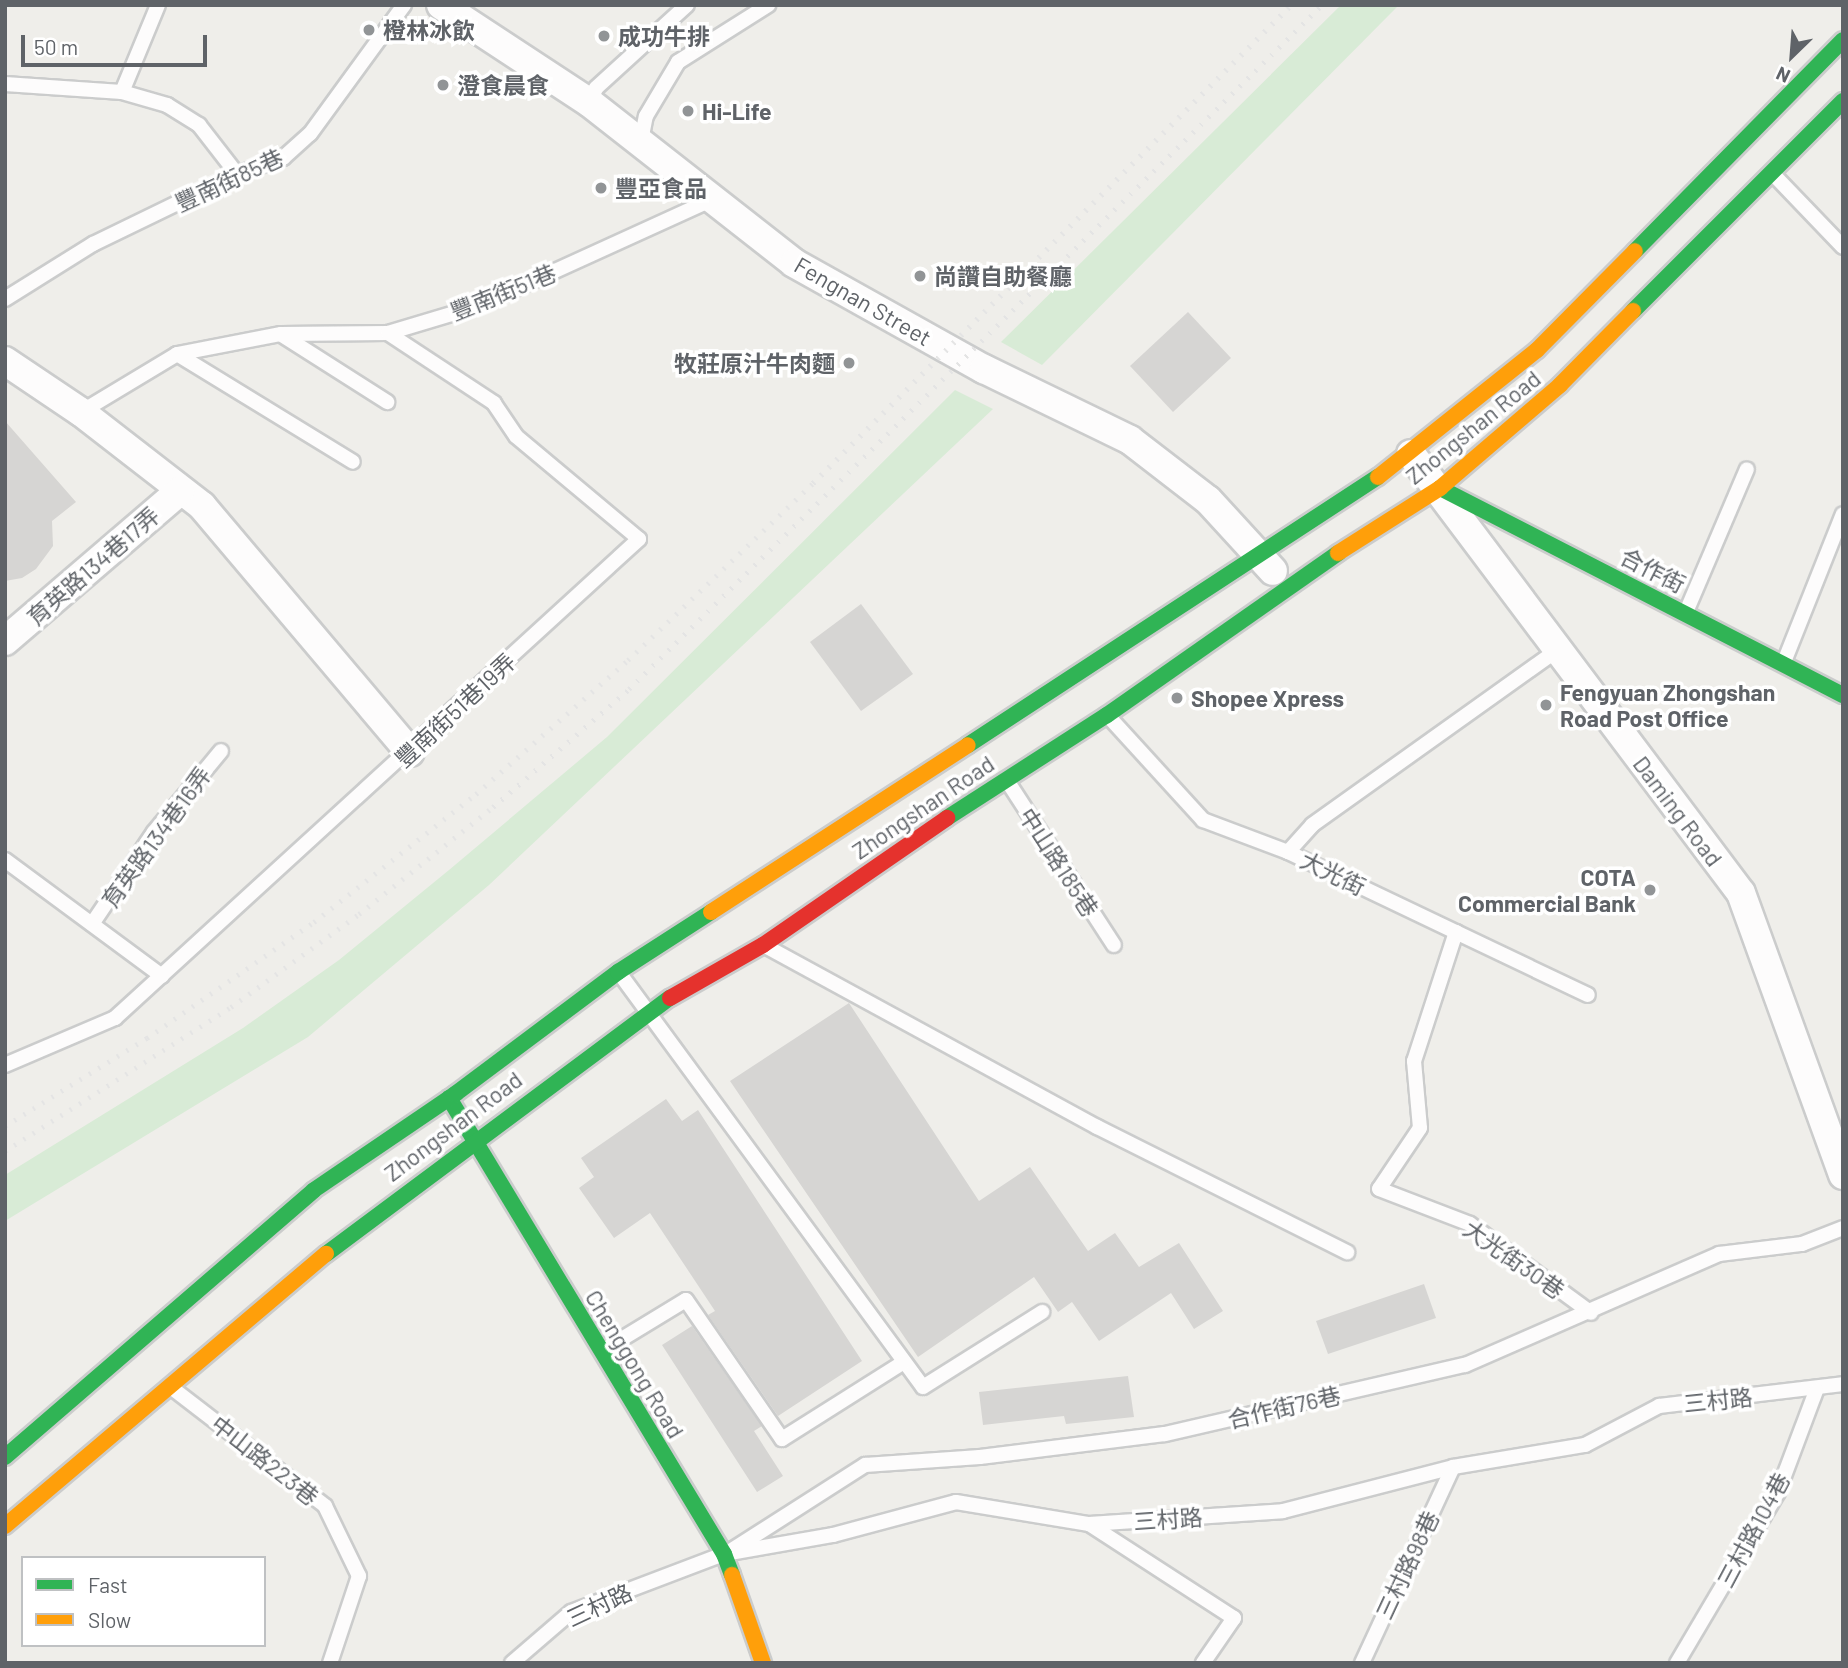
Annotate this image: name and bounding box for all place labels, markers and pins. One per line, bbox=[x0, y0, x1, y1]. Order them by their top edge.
place label: 橙林冰飲 bbox=[383, 16, 475, 44]
marker: 橙林冰飲 bbox=[361, 22, 377, 38]
place label: 成功牛排 bbox=[618, 22, 710, 50]
marker: 成功牛排 bbox=[596, 28, 612, 44]
place label: 澄食晨食 bbox=[457, 71, 549, 99]
marker: 澄食晨食 bbox=[435, 77, 451, 93]
place label: Hi-Life bbox=[702, 97, 771, 125]
marker: Hi-Life bbox=[680, 103, 696, 119]
place label: 豐亞食品 bbox=[615, 174, 707, 202]
marker: 豐亞食品 bbox=[593, 180, 609, 196]
place label: 尚讚自助餐廳 bbox=[934, 262, 1072, 290]
marker: 尚讚自助餐廳 bbox=[912, 268, 928, 284]
place label: 牧莊原汁牛肉麵 bbox=[674, 349, 835, 377]
marker: 牧莊原汁牛肉麵 bbox=[841, 355, 857, 371]
place label: Fengyuan Zhongshan Road Post Office bbox=[1560, 678, 1775, 732]
place label: Shopee Xpress bbox=[1191, 684, 1344, 712]
marker: Shopee Xpress bbox=[1169, 690, 1185, 706]
marker: Fengyuan Zhongshan Road Post Office bbox=[1538, 697, 1554, 713]
place label: COTA Commercial Bank bbox=[1458, 863, 1636, 917]
marker: COTA Commercial Bank bbox=[1642, 882, 1658, 898]

